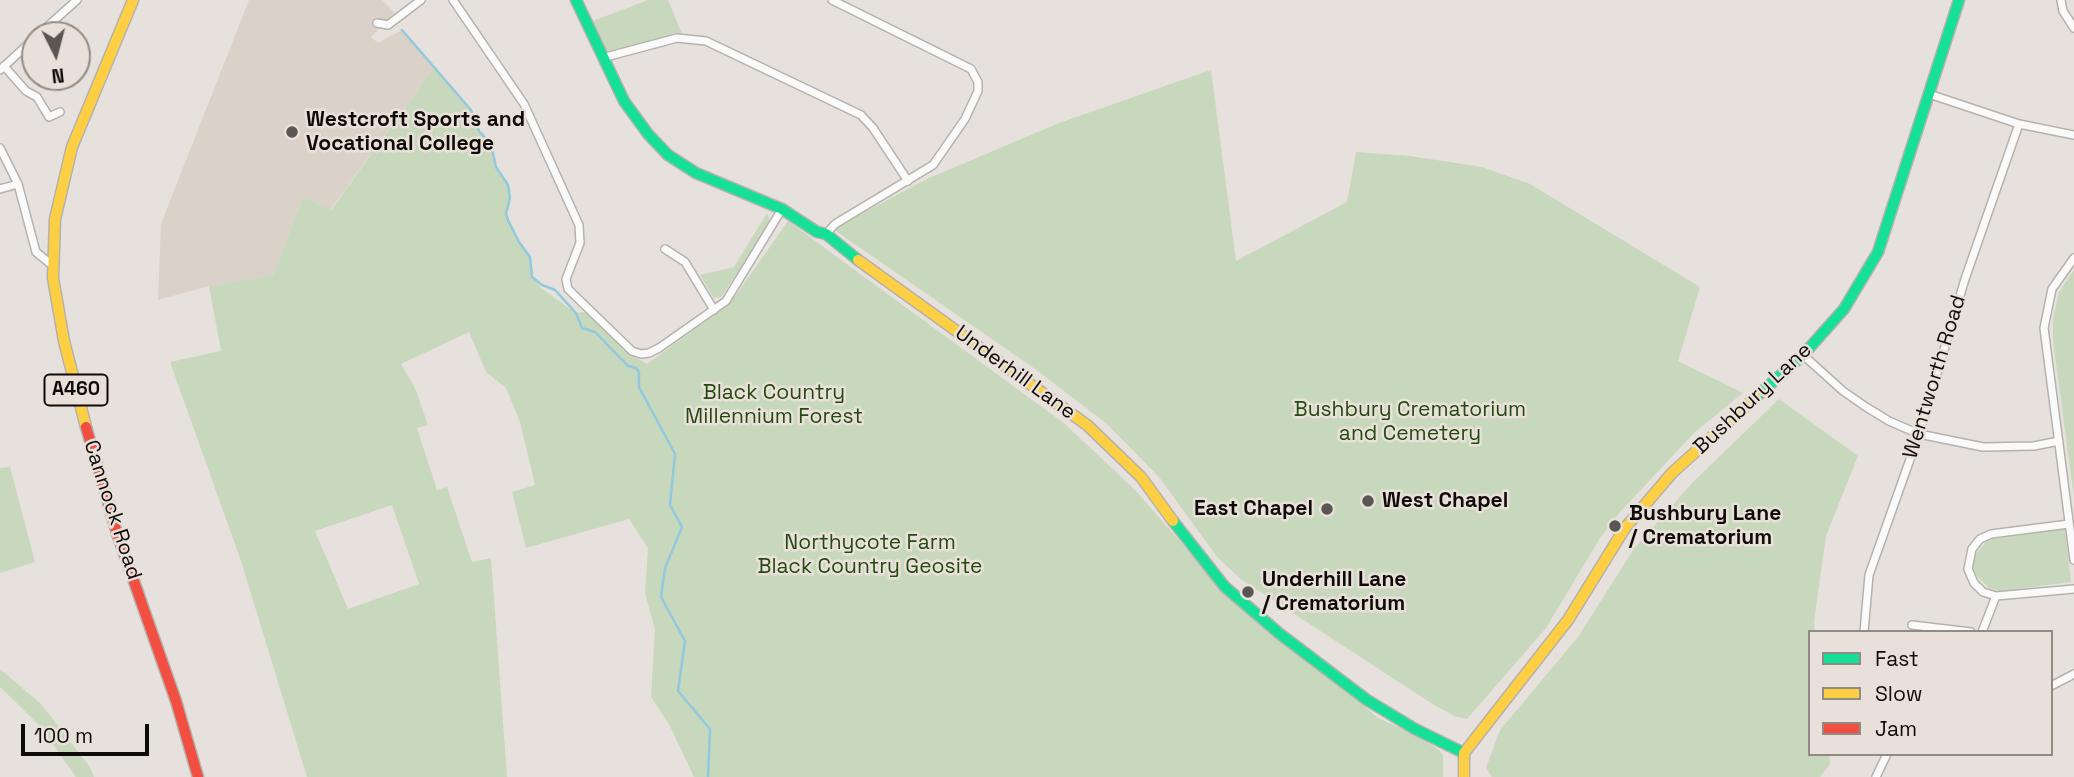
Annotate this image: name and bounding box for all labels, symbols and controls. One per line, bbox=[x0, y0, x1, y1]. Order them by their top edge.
north arrow bbox=[21, 21, 91, 91]
text: N bbox=[50, 62, 66, 88]
place label: Westcroft Sports and Vocational College bbox=[306, 107, 525, 157]
marker: Westcroft Sports and Vocational College bbox=[284, 124, 300, 140]
street label: Wentworth Road bbox=[1898, 292, 1972, 462]
street label: Underhill Lane bbox=[950, 321, 1080, 425]
street label: Bushbury Lane bbox=[1689, 338, 1817, 460]
road number: A460 bbox=[44, 374, 108, 406]
park label: Black Country Millennium Forest bbox=[685, 380, 863, 430]
park label: Bushbury Crematorium and Cemetery bbox=[1294, 397, 1526, 447]
street label: Cannock Road bbox=[78, 437, 146, 583]
place label: West Chapel bbox=[1382, 488, 1508, 514]
marker: West Chapel bbox=[1360, 493, 1376, 509]
place label: East Chapel bbox=[1194, 496, 1313, 522]
marker: East Chapel bbox=[1319, 501, 1335, 517]
place label: Bushbury Lane / Crematorium bbox=[1629, 501, 1781, 551]
marker: Bushbury Lane / Crematorium bbox=[1607, 518, 1623, 534]
park label: Northycote Farm Black Country Geosite bbox=[758, 530, 982, 580]
place label: Underhill Lane / Crematorium bbox=[1262, 567, 1406, 617]
marker: Underhill Lane / Crematorium bbox=[1240, 584, 1256, 600]
legend bbox=[1808, 630, 2053, 756]
text: Fast bbox=[1875, 645, 1919, 672]
text: Slow bbox=[1875, 680, 1923, 707]
scale bar bbox=[24, 710, 152, 754]
text: Jam bbox=[1875, 715, 1917, 742]
text: 100 m bbox=[34, 722, 93, 749]

